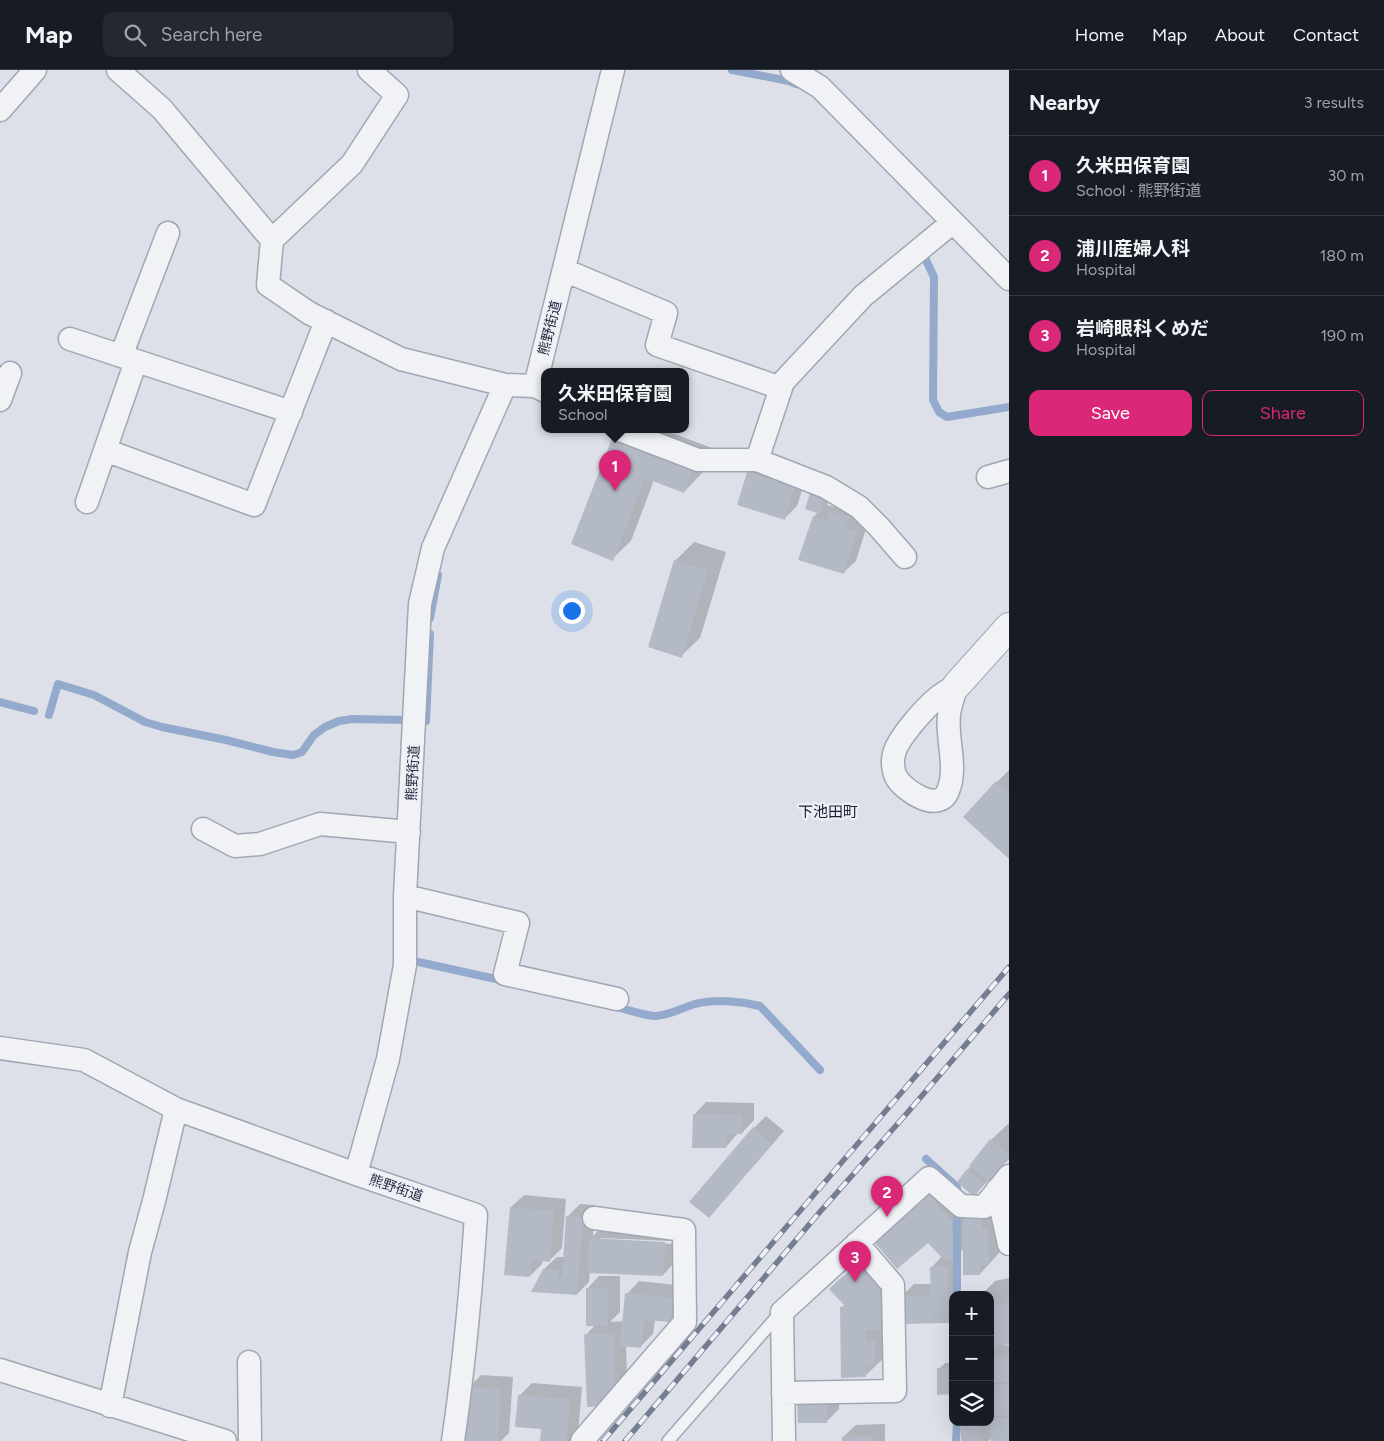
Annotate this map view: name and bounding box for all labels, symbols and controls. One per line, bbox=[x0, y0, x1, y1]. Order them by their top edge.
search box bbox=[103, 12, 453, 57]
text: Map bbox=[25, 20, 73, 49]
icon: search bbox=[121, 21, 149, 49]
text: Search here bbox=[161, 23, 262, 46]
text: Home bbox=[1075, 24, 1124, 46]
text: Map bbox=[1152, 24, 1187, 46]
text: About bbox=[1215, 24, 1265, 46]
text: Contact bbox=[1293, 24, 1359, 46]
text: Nearby bbox=[1029, 90, 1100, 115]
text: 3 results bbox=[1304, 93, 1364, 112]
text: 久米田保育園 bbox=[1076, 154, 1190, 177]
text: 1 bbox=[1042, 166, 1048, 185]
text: 30 m bbox=[1327, 166, 1364, 185]
text: School · 熊野街道 bbox=[1076, 181, 1201, 200]
text: 浦川産婦人科 bbox=[1076, 237, 1190, 260]
text: 2 bbox=[1040, 246, 1050, 265]
text: 180 m bbox=[1320, 246, 1364, 265]
text: Hospital bbox=[1076, 260, 1136, 279]
street label: 熊野街道 bbox=[535, 299, 565, 357]
text: 岩崎眼科くめだ bbox=[1076, 317, 1209, 340]
text: 3 bbox=[1041, 326, 1049, 345]
text: 190 m bbox=[1321, 326, 1364, 345]
text: Hospital bbox=[1076, 340, 1136, 359]
popup bbox=[541, 368, 689, 433]
text: 久米田保育園 bbox=[558, 382, 672, 405]
button: Save bbox=[1029, 390, 1192, 436]
button: Share bbox=[1202, 390, 1364, 436]
text: School bbox=[558, 405, 607, 424]
pin: 1 bbox=[599, 450, 631, 491]
your location bbox=[559, 598, 585, 624]
street label: 熊野街道 bbox=[403, 745, 423, 801]
district label: 下池田町 bbox=[798, 803, 858, 821]
street label: 熊野街道 bbox=[367, 1171, 425, 1205]
pin: 2 bbox=[871, 1176, 903, 1217]
pin: 3 bbox=[839, 1241, 871, 1282]
map controls bbox=[949, 1291, 994, 1426]
button: + bbox=[949, 1291, 994, 1336]
button: − bbox=[949, 1336, 994, 1381]
button: layers bbox=[949, 1381, 994, 1426]

